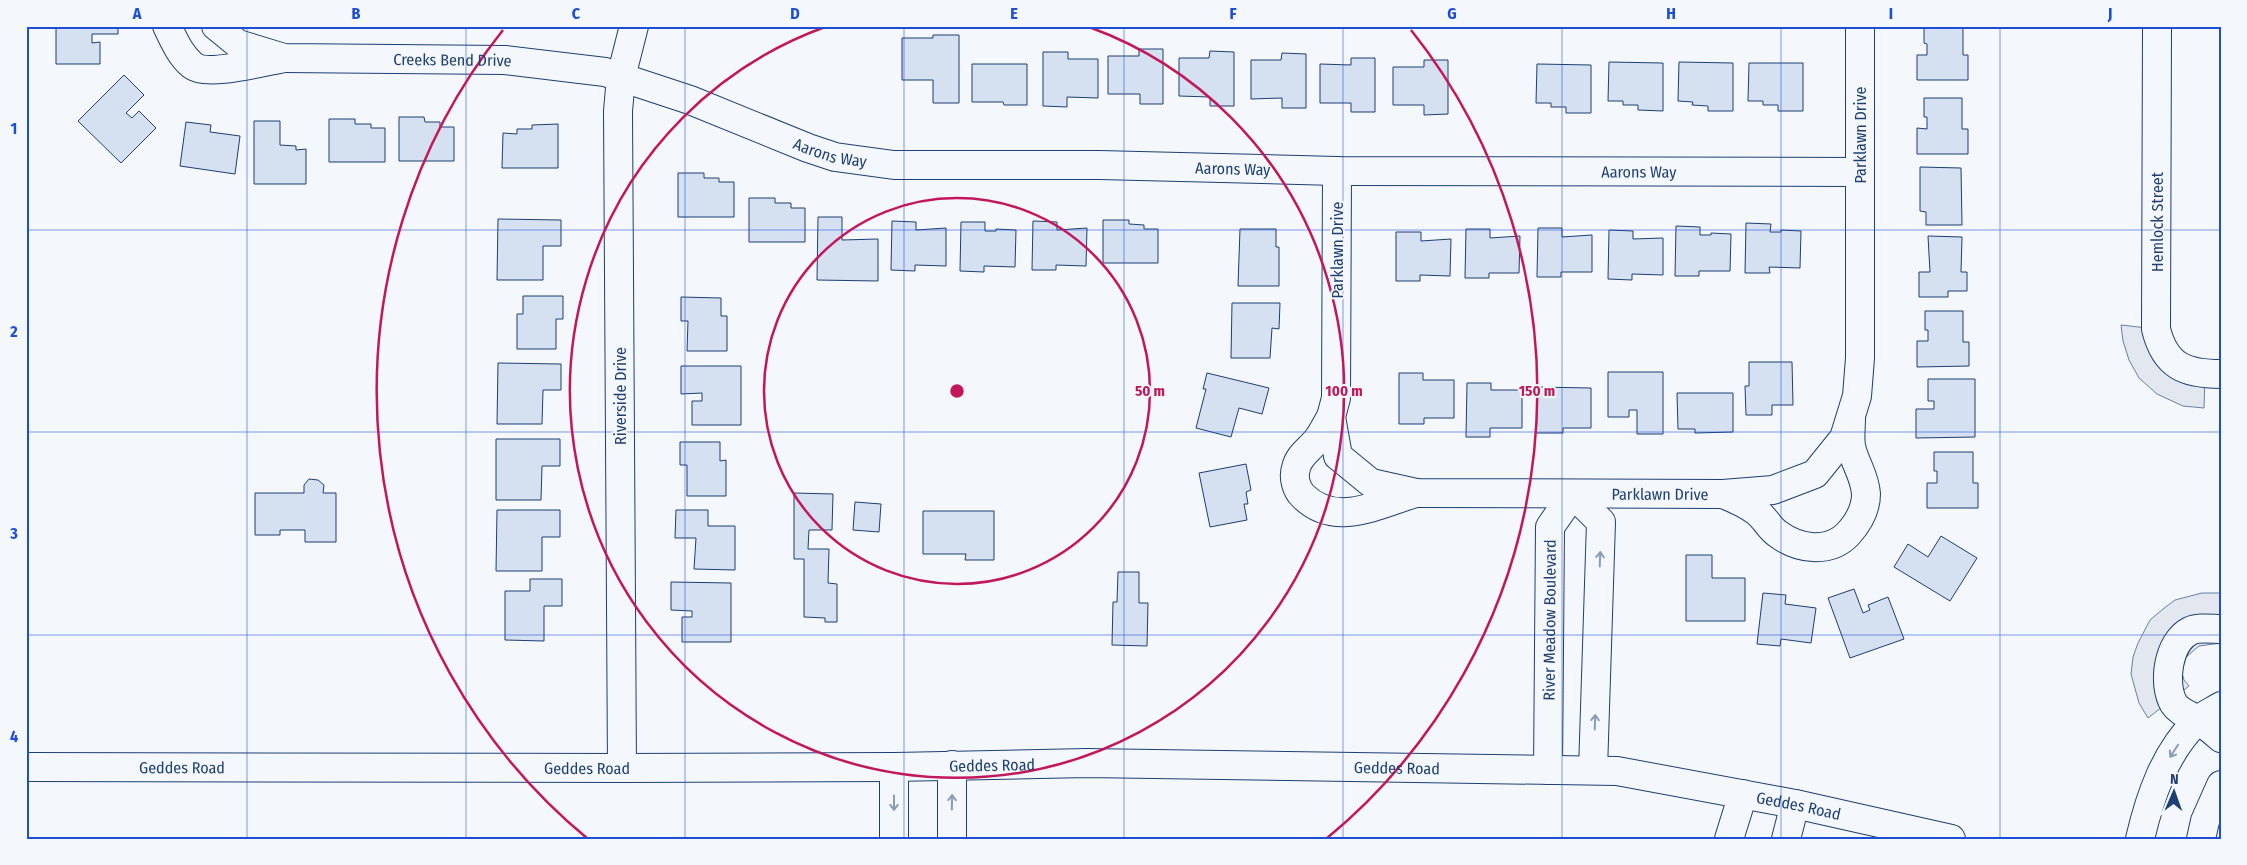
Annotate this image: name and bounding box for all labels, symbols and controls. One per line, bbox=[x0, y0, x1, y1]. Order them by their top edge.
text: A bbox=[132, 4, 142, 23]
text: B bbox=[352, 4, 361, 23]
text: C bbox=[572, 4, 581, 23]
text: D bbox=[790, 4, 800, 23]
text: E bbox=[1010, 4, 1018, 23]
text: F bbox=[1229, 4, 1237, 23]
text: G bbox=[1447, 4, 1457, 23]
text: H bbox=[1666, 4, 1676, 23]
text: I bbox=[1889, 4, 1893, 23]
text: J bbox=[2107, 4, 2112, 23]
street label: Creeks Bend Drive bbox=[393, 49, 513, 70]
street label: Parklawn Drive bbox=[1851, 86, 1870, 183]
text: 1 bbox=[11, 119, 17, 138]
street label: Aarons Way bbox=[791, 134, 869, 171]
street label: Aarons Way bbox=[1195, 158, 1271, 179]
street label: Aarons Way bbox=[1601, 162, 1677, 181]
street label: Hemlock Street bbox=[2148, 171, 2167, 272]
street label: Parklawn Drive bbox=[1328, 201, 1347, 298]
text: 2 bbox=[9, 322, 18, 341]
street label: Riverside Drive bbox=[611, 347, 630, 445]
centre of rings bbox=[948, 382, 966, 400]
text: 50 m bbox=[1135, 382, 1165, 400]
text: 100 m bbox=[1325, 382, 1363, 400]
text: 150 m bbox=[1519, 382, 1555, 400]
street label: Parklawn Drive bbox=[1611, 484, 1709, 503]
text: 3 bbox=[9, 524, 18, 543]
street label: River Meadow Boulevard bbox=[1539, 539, 1559, 701]
one-way arrow bbox=[1595, 552, 1604, 568]
one-way arrow bbox=[1590, 714, 1599, 730]
text: 4 bbox=[10, 727, 18, 746]
one-way arrow bbox=[2169, 744, 2179, 758]
street label: Geddes Road bbox=[949, 755, 1035, 775]
street label: Geddes Road bbox=[139, 758, 225, 777]
street label: Geddes Road bbox=[544, 758, 630, 778]
street label: Geddes Road bbox=[1354, 758, 1440, 778]
north arrow bbox=[2150, 768, 2200, 818]
text: N bbox=[2170, 771, 2179, 788]
street label: Geddes Road bbox=[1755, 788, 1843, 824]
one-way arrow bbox=[889, 794, 899, 811]
one-way arrow bbox=[947, 794, 957, 810]

